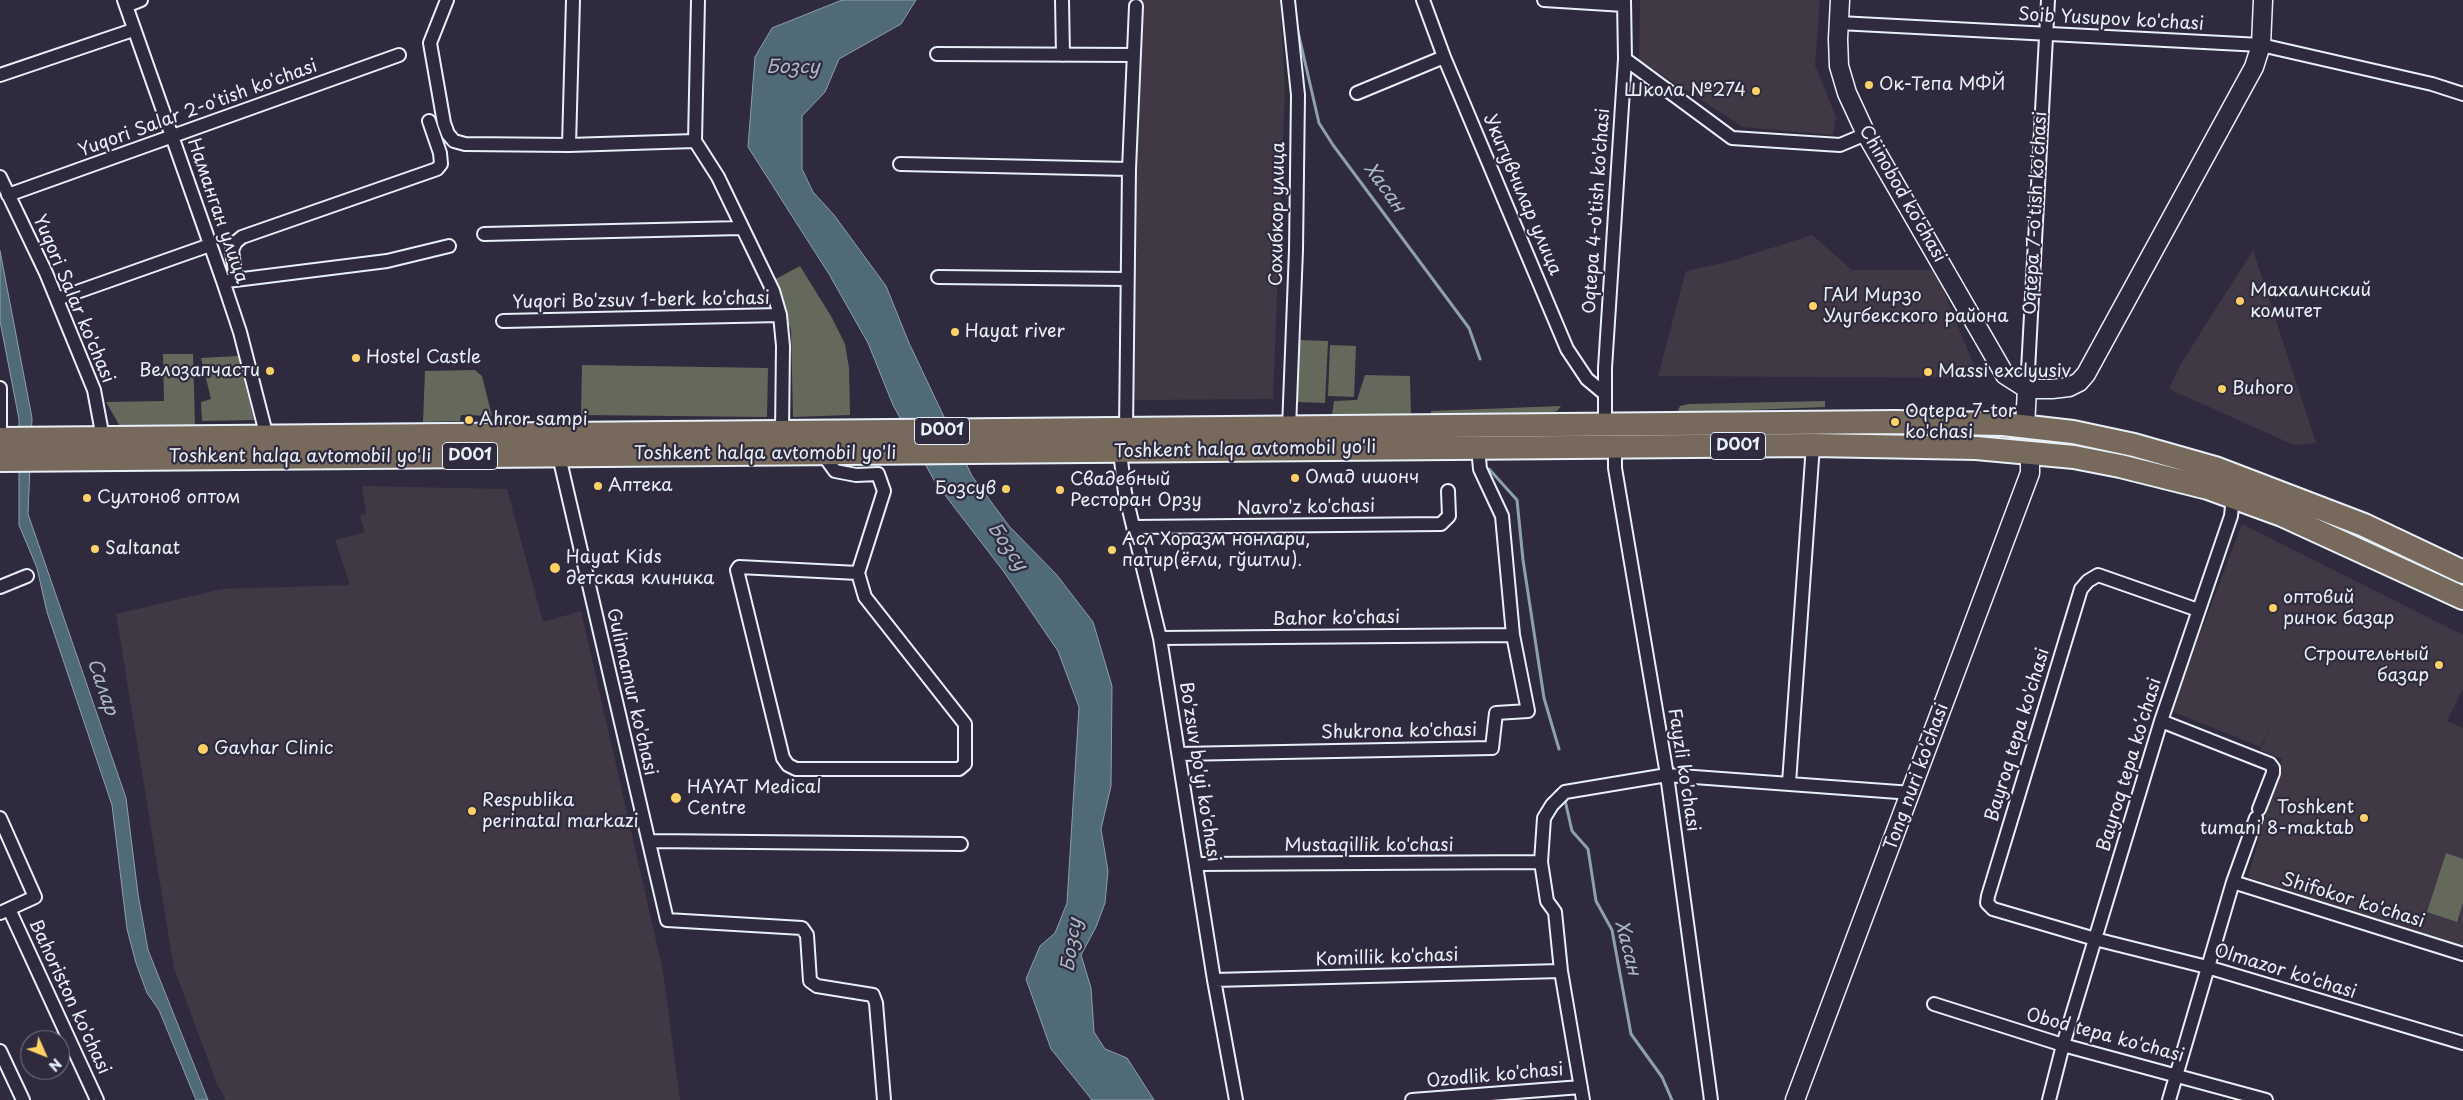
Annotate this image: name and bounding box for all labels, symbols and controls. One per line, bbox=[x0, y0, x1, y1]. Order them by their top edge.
street label: Soib Yusupov ko'chasi bbox=[2017, 4, 2205, 36]
street label: Yuqori Salar 2-o'tish ko'chasi bbox=[76, 56, 320, 162]
water label: Бозсу bbox=[766, 57, 820, 79]
place label: Ок-Тепа МФЙ bbox=[1879, 74, 2005, 96]
marker: Ок-Тепа МФЙ bbox=[1863, 79, 1875, 91]
place label: Школа №274 bbox=[1624, 80, 1746, 102]
marker: Школа №274 bbox=[1750, 85, 1762, 97]
street label: Oqtepa 4-o'tish ko'chasi bbox=[1579, 107, 1615, 315]
street label: Укитувчилар улица bbox=[1478, 111, 1566, 279]
street label: Oqtepa 7-o'tish ko'chasi bbox=[2020, 111, 2052, 315]
street label: Chinobod ko'chasi bbox=[1854, 122, 1950, 266]
street label: Наманган улица bbox=[182, 136, 252, 286]
street label: Сохибкор улица bbox=[1266, 142, 1290, 286]
water label: Хасан bbox=[1358, 159, 1410, 217]
street label: Yuqori Salar ko'chasi bbox=[28, 212, 118, 386]
place label: Махалинский комитет bbox=[2250, 280, 2371, 322]
place label: ГАИ Мирзо Улугбекского района bbox=[1823, 285, 2008, 328]
street label: Yuqori Bo'zsuv 1-berk ko'chasi bbox=[512, 288, 770, 314]
marker: Махалинский комитет bbox=[2234, 295, 2246, 307]
marker: ГАИ Мирзо Улугбекского района bbox=[1807, 300, 1819, 312]
place label: Hayat river bbox=[965, 321, 1065, 343]
marker: Hayat river bbox=[949, 326, 961, 338]
place label: Hostel Castle bbox=[366, 347, 481, 369]
marker: Hostel Castle bbox=[350, 352, 362, 364]
place label: Велозапчасти bbox=[139, 360, 260, 382]
place label: Massi exclyusiv bbox=[1938, 361, 2071, 383]
marker: Велозапчасти bbox=[264, 365, 276, 377]
marker: Massi exclyusiv bbox=[1922, 366, 1934, 378]
place label: Buhoro bbox=[2232, 378, 2294, 400]
marker: Buhoro bbox=[2216, 383, 2228, 395]
place label: Oqtepa 7-tor ko'chasi bbox=[1905, 401, 2016, 444]
place label: Ahror sampi bbox=[479, 409, 588, 431]
marker: Ahror sampi bbox=[463, 414, 475, 426]
marker: Oqtepa 7-tor ko'chasi bbox=[1889, 416, 1901, 428]
road number: D001 bbox=[914, 418, 970, 444]
road number: D001 bbox=[1710, 432, 1766, 460]
street label: Toshkent halqa avtomobil yo'li bbox=[1114, 437, 1376, 463]
road number: D001 bbox=[442, 442, 498, 470]
street label: Toshkent halqa avtomobil yo'li bbox=[634, 443, 896, 465]
street label: Toshkent halqa avtomobil yo'li bbox=[169, 446, 431, 468]
place label: Омад ишонч bbox=[1305, 467, 1419, 489]
place label: Свадебный Ресторан Орзу bbox=[1070, 469, 1202, 512]
marker: Омад ишонч bbox=[1289, 472, 1301, 484]
place label: Аптека bbox=[608, 475, 673, 497]
place label: Бозсув bbox=[935, 478, 996, 500]
marker: Аптека bbox=[592, 480, 604, 492]
marker: Бозсув bbox=[1000, 483, 1012, 495]
marker: Свадебный Ресторан Орзу bbox=[1054, 484, 1066, 496]
place label: Султонов оптом bbox=[97, 487, 240, 509]
marker: Султонов оптом bbox=[81, 492, 93, 504]
street label: Navro'z ko'chasi bbox=[1237, 496, 1375, 520]
water label: Бозсу bbox=[982, 519, 1032, 575]
place label: Асл Хоразм нонлари, патир(ёғли, гўштли). bbox=[1122, 529, 1310, 572]
place label: Saltanat bbox=[105, 538, 180, 560]
marker: Saltanat bbox=[89, 543, 101, 555]
marker: Асл Хоразм нонлари, патир(ёғли, гўштли). bbox=[1106, 544, 1118, 556]
place label: Hayat Kids детская клиника bbox=[566, 547, 714, 590]
marker: Hayat Kids детская клиника bbox=[548, 561, 562, 575]
place label: оптовий ринок базар bbox=[2283, 587, 2394, 630]
marker: оптовий ринок базар bbox=[2267, 602, 2279, 614]
street label: Gulimamur ko'chasi bbox=[601, 606, 661, 778]
street label: Bahor ko'chasi bbox=[1272, 607, 1400, 631]
place label: Строительный базар bbox=[2304, 644, 2429, 686]
street label: Bayroq tepa ko'chasi bbox=[1981, 646, 2055, 824]
water label: Салар bbox=[82, 656, 122, 718]
marker: Строительный базар bbox=[2433, 659, 2445, 671]
street label: Bayroq tepa koʻchasi bbox=[2093, 676, 2167, 854]
street label: Bo'zsuv bo'yi ko'chasi bbox=[1174, 680, 1224, 864]
street label: Tong nuri ko'chasi bbox=[1880, 700, 1954, 854]
street label: Fayzli ko'chasi bbox=[1663, 707, 1703, 833]
street label: Shukrona ko'chasi bbox=[1321, 720, 1477, 744]
place label: Gavhar Clinic bbox=[214, 738, 333, 760]
marker: Gavhar Clinic bbox=[196, 742, 210, 756]
place label: HAYAT Medical Centre bbox=[687, 777, 821, 820]
place label: Respublika perinatal markazi bbox=[482, 790, 639, 832]
marker: HAYAT Medical Centre bbox=[669, 791, 683, 805]
place label: Toshkent tumani 8-maktab bbox=[2200, 797, 2354, 840]
marker: Respublika perinatal markazi bbox=[466, 805, 478, 817]
marker: Toshkent tumani 8-maktab bbox=[2358, 812, 2370, 824]
street label: Mustaqillik ko'chasi bbox=[1284, 835, 1454, 857]
street label: Shifokor ko'chasi bbox=[2279, 869, 2427, 933]
street label: Bahoriston ko'chasi bbox=[24, 916, 114, 1078]
water label: Бозсу bbox=[1057, 917, 1087, 973]
water label: Хасан bbox=[1609, 918, 1645, 978]
street label: Olmazor ko'chasi bbox=[2211, 940, 2359, 1004]
street label: Komillik ko'chasi bbox=[1315, 945, 1459, 971]
street label: Obod tepa ko'chasi bbox=[2024, 1004, 2186, 1068]
north arrow bbox=[20, 1030, 70, 1080]
text: N bbox=[44, 1054, 67, 1076]
street label: Ozodlik ko'chasi bbox=[1426, 1059, 1564, 1093]

